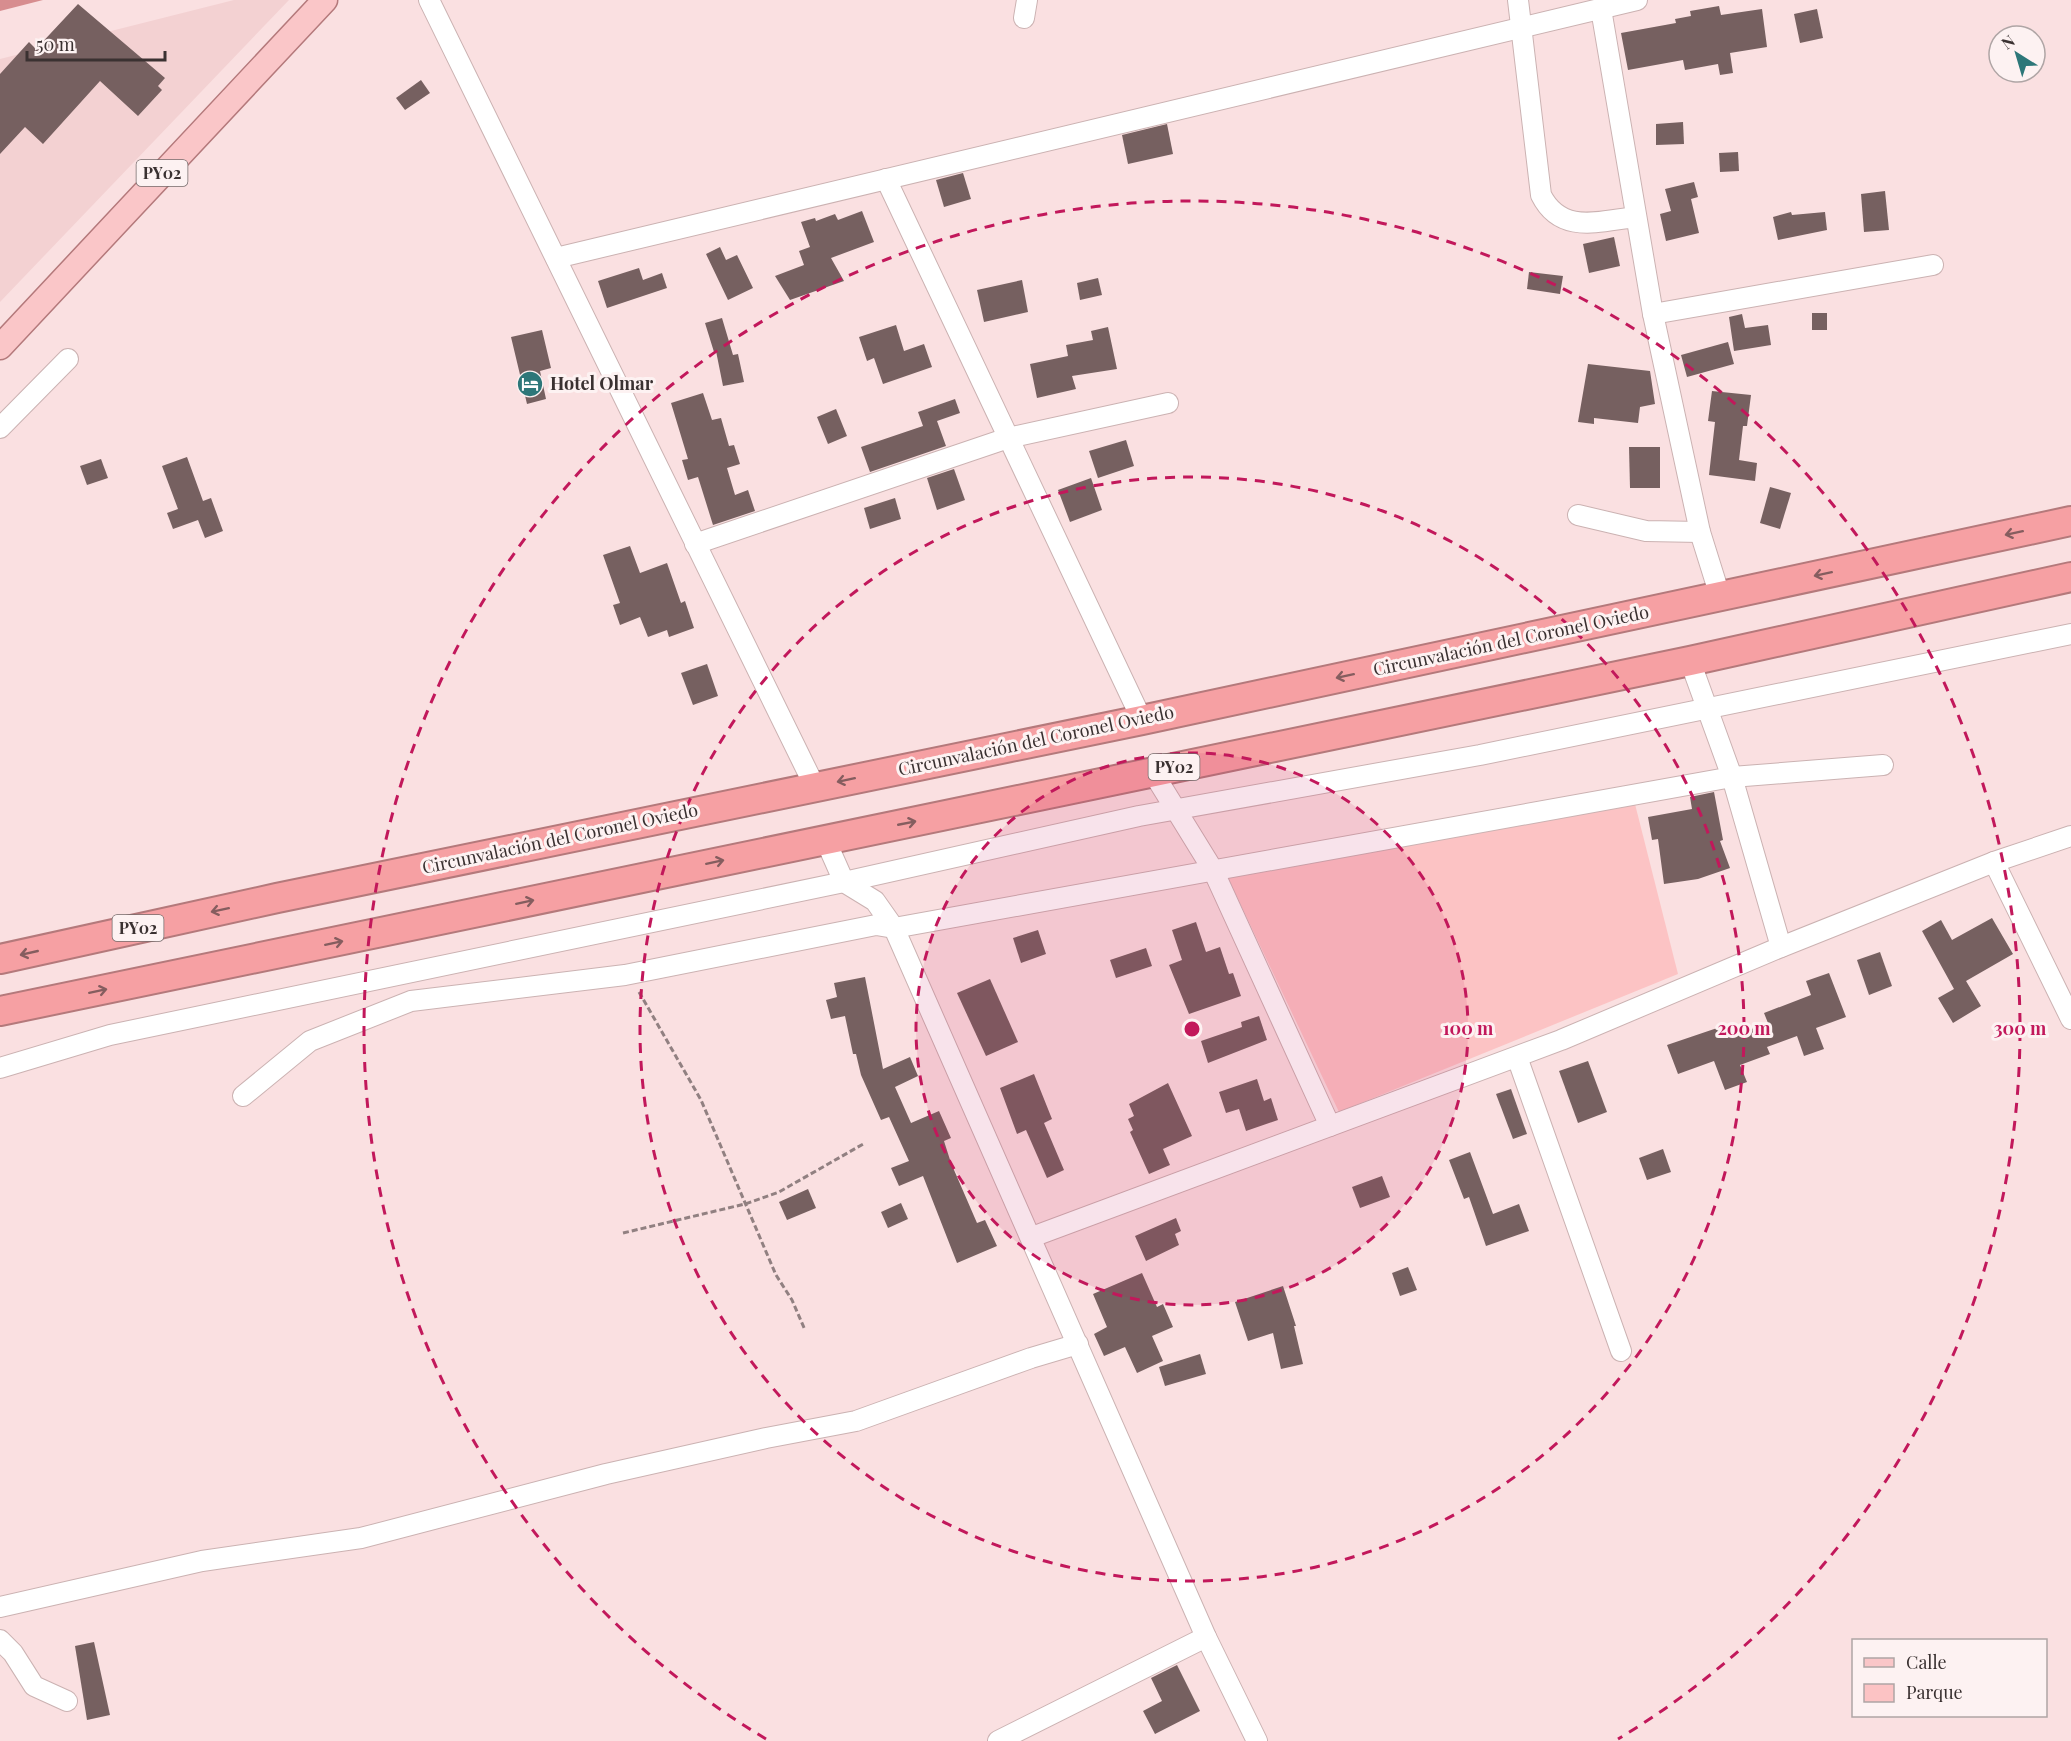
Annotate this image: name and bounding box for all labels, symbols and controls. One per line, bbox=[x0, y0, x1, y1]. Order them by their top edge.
scale bar bbox=[27, 24, 165, 62]
north arrow bbox=[1987, 24, 2047, 84]
text: N bbox=[1997, 29, 2019, 53]
text: 50 m bbox=[36, 32, 75, 56]
road number: PY02 bbox=[136, 160, 188, 186]
hotel icon: Hotel Olmar bbox=[515, 369, 545, 399]
place label: Hotel Olmar bbox=[550, 371, 654, 395]
one-way arrow bbox=[2005, 528, 2024, 539]
one-way arrow bbox=[1814, 569, 1833, 580]
street label: Circunvalación del Coronel Oviedo bbox=[1371, 599, 1651, 681]
one-way arrow bbox=[1336, 671, 1355, 682]
street label: Circunvalación del Coronel Oviedo bbox=[896, 699, 1176, 781]
road number: PY02 bbox=[1148, 754, 1200, 780]
one-way arrow bbox=[836, 775, 856, 786]
street label: Circunvalación del Coronel Oviedo bbox=[420, 797, 700, 879]
one-way arrow bbox=[896, 817, 916, 828]
one-way arrow bbox=[705, 856, 725, 867]
one-way arrow bbox=[514, 896, 534, 907]
one-way arrow bbox=[210, 905, 230, 916]
road number: PY02 bbox=[112, 915, 164, 941]
one-way arrow bbox=[324, 936, 343, 948]
one-way arrow bbox=[20, 947, 39, 959]
one-way arrow bbox=[88, 985, 108, 996]
text: 100 m bbox=[1443, 1016, 1494, 1040]
text: 200 m bbox=[1717, 1016, 1771, 1040]
text: 300 m bbox=[1994, 1016, 2047, 1040]
centre of rings bbox=[1182, 1019, 1202, 1039]
legend bbox=[1852, 1639, 2047, 1717]
text: Calle bbox=[1906, 1650, 1947, 1674]
text: Parque bbox=[1906, 1680, 1963, 1704]

